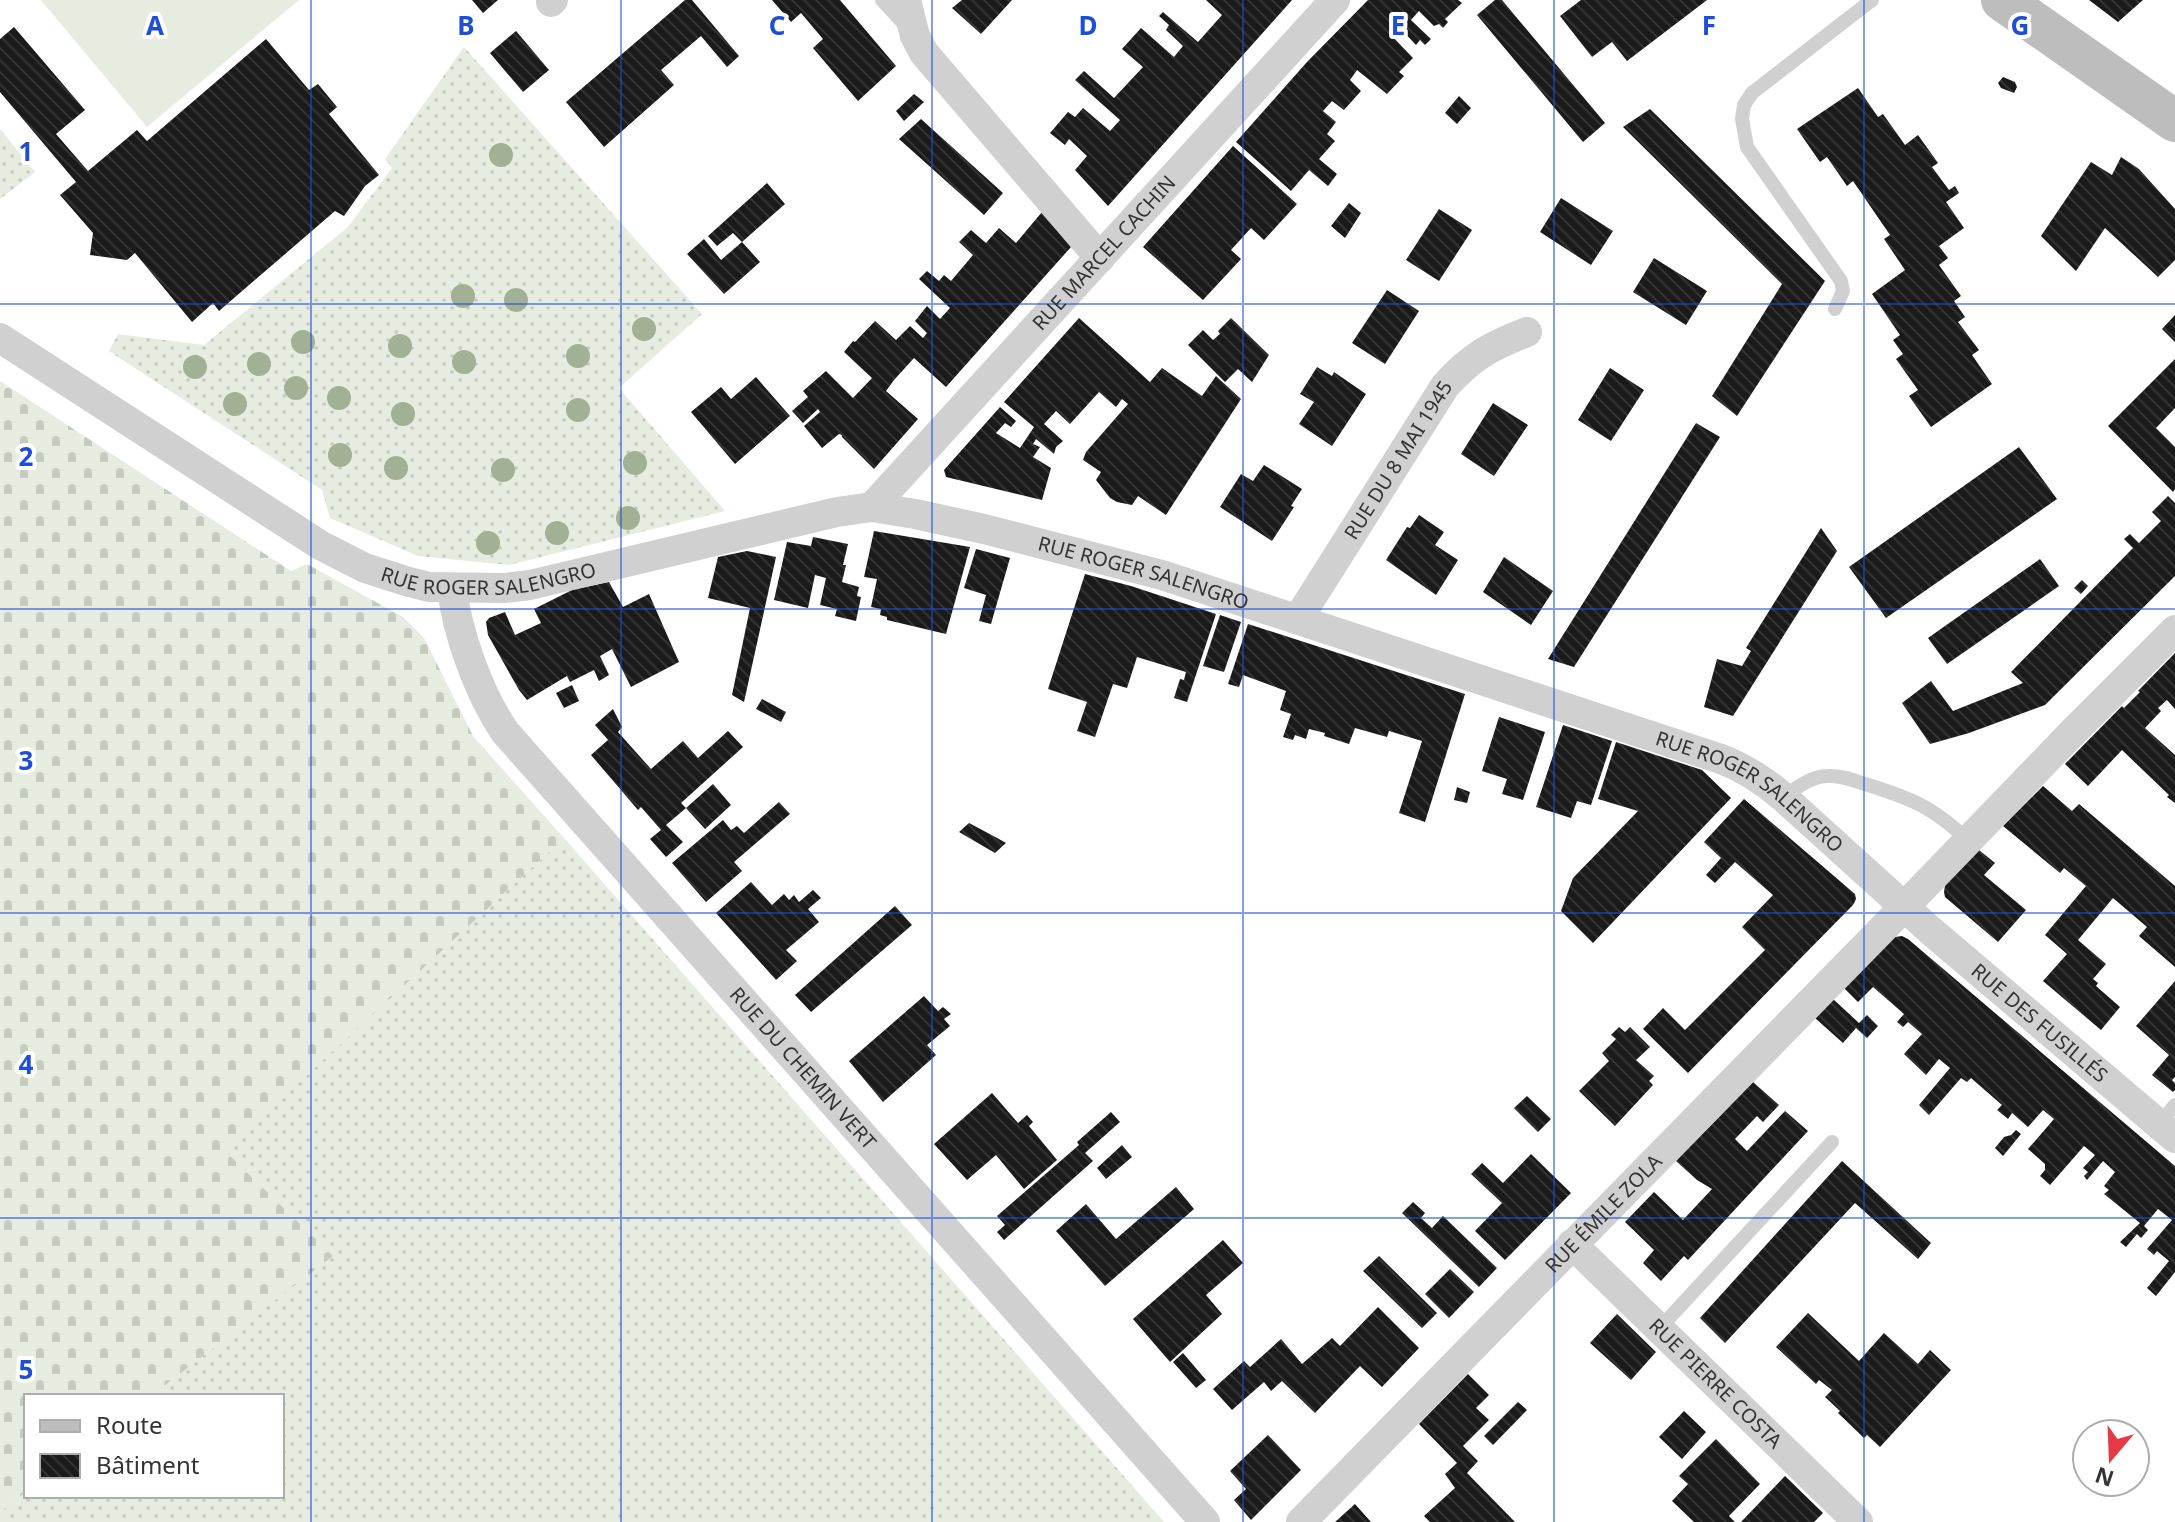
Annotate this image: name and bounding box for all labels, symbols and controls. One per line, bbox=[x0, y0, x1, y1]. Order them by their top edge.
text: A bbox=[146, 7, 164, 43]
text: B bbox=[457, 7, 475, 43]
text: C bbox=[769, 7, 785, 43]
text: D bbox=[1078, 7, 1098, 43]
text: E bbox=[1391, 7, 1405, 43]
text: F bbox=[1702, 7, 1716, 43]
text: G bbox=[2011, 7, 2029, 43]
text: 1 bbox=[19, 133, 33, 169]
street label: RUE MARCEL CACHIN bbox=[1026, 169, 1181, 336]
street label: RUE DU 8 MAI 1945 bbox=[1338, 375, 1458, 544]
text: 2 bbox=[19, 438, 34, 474]
street label: RUE ROGER SALENGRO bbox=[1035, 530, 1252, 616]
street label: RUE ROGER SALENGRO bbox=[378, 556, 599, 601]
street label: RUE ROGER SALENGRO bbox=[1652, 724, 1849, 858]
text: 3 bbox=[19, 742, 33, 778]
street label: RUE DES FUSILLÉS bbox=[1966, 957, 2114, 1088]
street label: RUE DU CHEMIN VERT bbox=[724, 981, 883, 1155]
text: 4 bbox=[19, 1046, 34, 1082]
street label: RUE ÉMILE ZOLA bbox=[1539, 1148, 1668, 1278]
street label: RUE PIERRE COSTA bbox=[1643, 1312, 1788, 1454]
text: 5 bbox=[19, 1351, 33, 1387]
legend bbox=[24, 1394, 284, 1498]
text: Route bbox=[96, 1408, 162, 1441]
north arrow bbox=[2071, 1418, 2151, 1498]
text: Bâtiment bbox=[96, 1448, 200, 1481]
text: N bbox=[2091, 1461, 2118, 1495]

